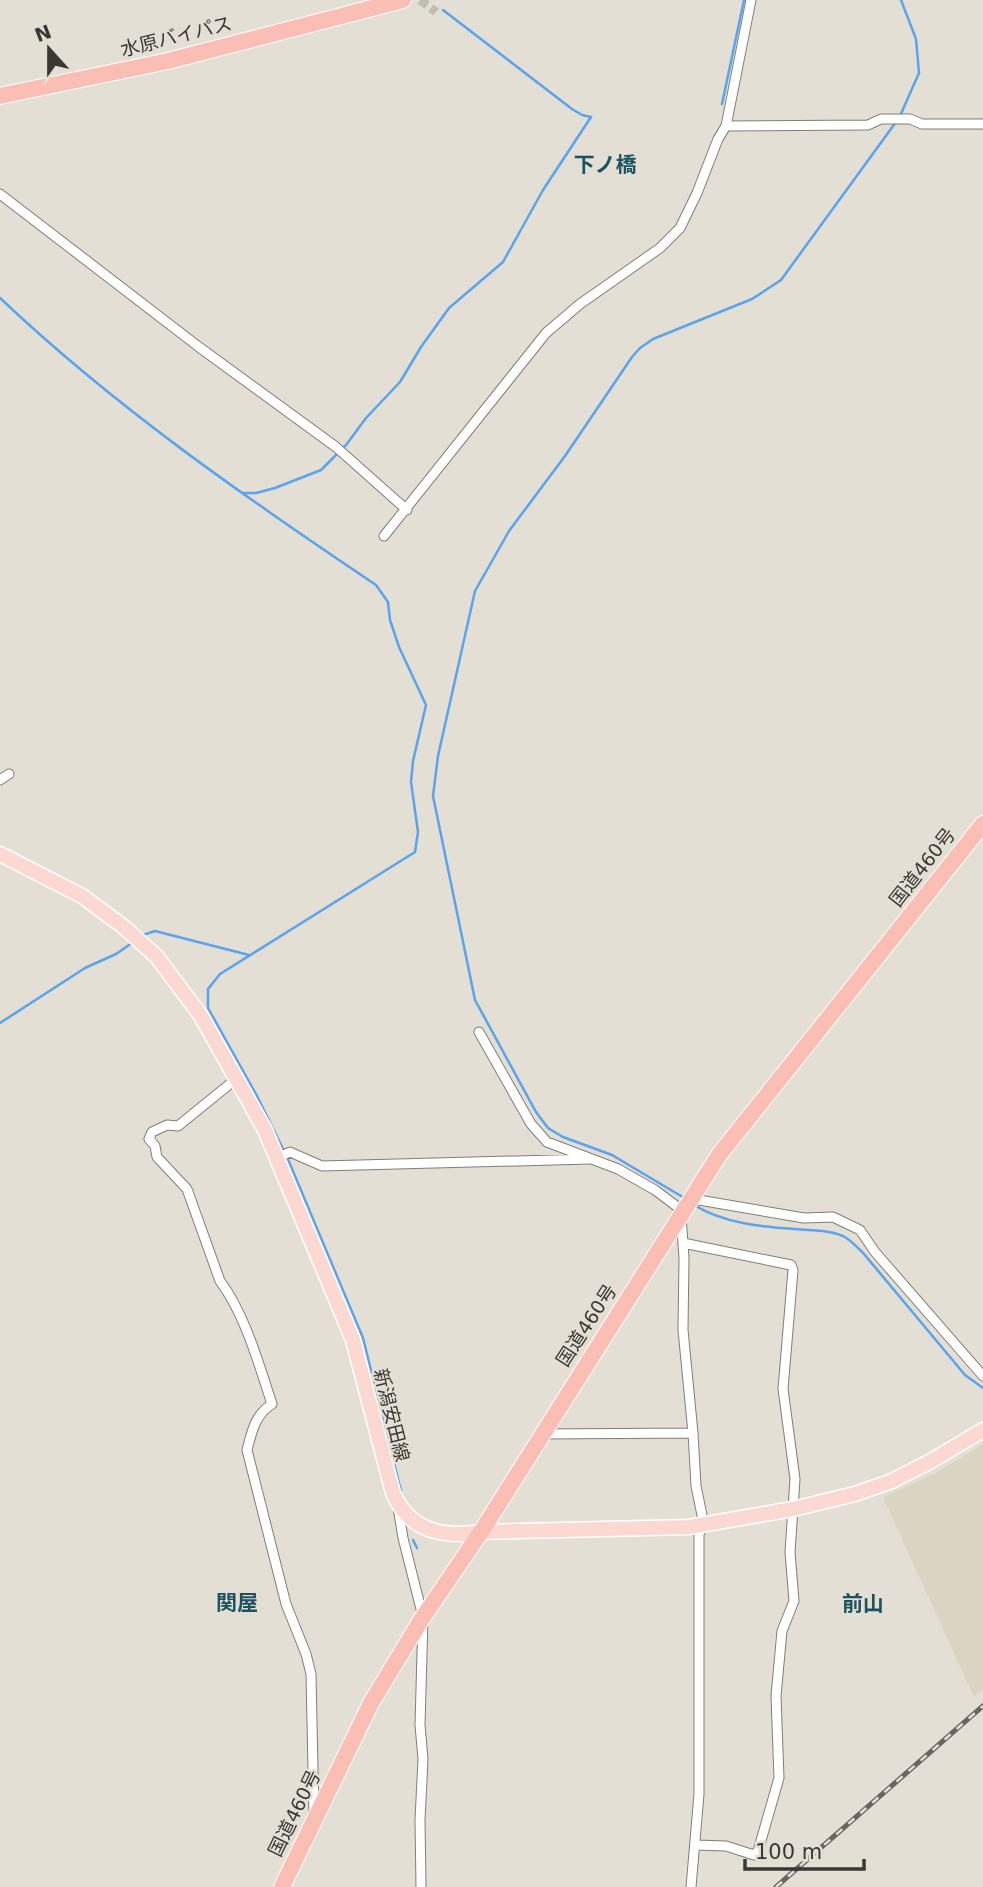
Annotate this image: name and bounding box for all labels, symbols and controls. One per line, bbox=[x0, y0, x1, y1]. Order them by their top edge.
street label: 水原バイパス bbox=[118, 12, 234, 60]
north arrow bbox=[14, 14, 84, 84]
text: N bbox=[32, 20, 54, 46]
district label: 下ノ橋 bbox=[574, 153, 637, 177]
street label: 国道460号 bbox=[885, 823, 959, 911]
street label: 国道460号 bbox=[551, 1280, 621, 1370]
street label: 新潟安田線 bbox=[370, 1366, 414, 1464]
district label: 関屋 bbox=[216, 1591, 258, 1615]
district label: 前山 bbox=[842, 1592, 884, 1616]
street label: 国道460号 bbox=[264, 1766, 324, 1860]
scale bar bbox=[745, 1828, 864, 1872]
text: 100 m bbox=[755, 1840, 822, 1864]

